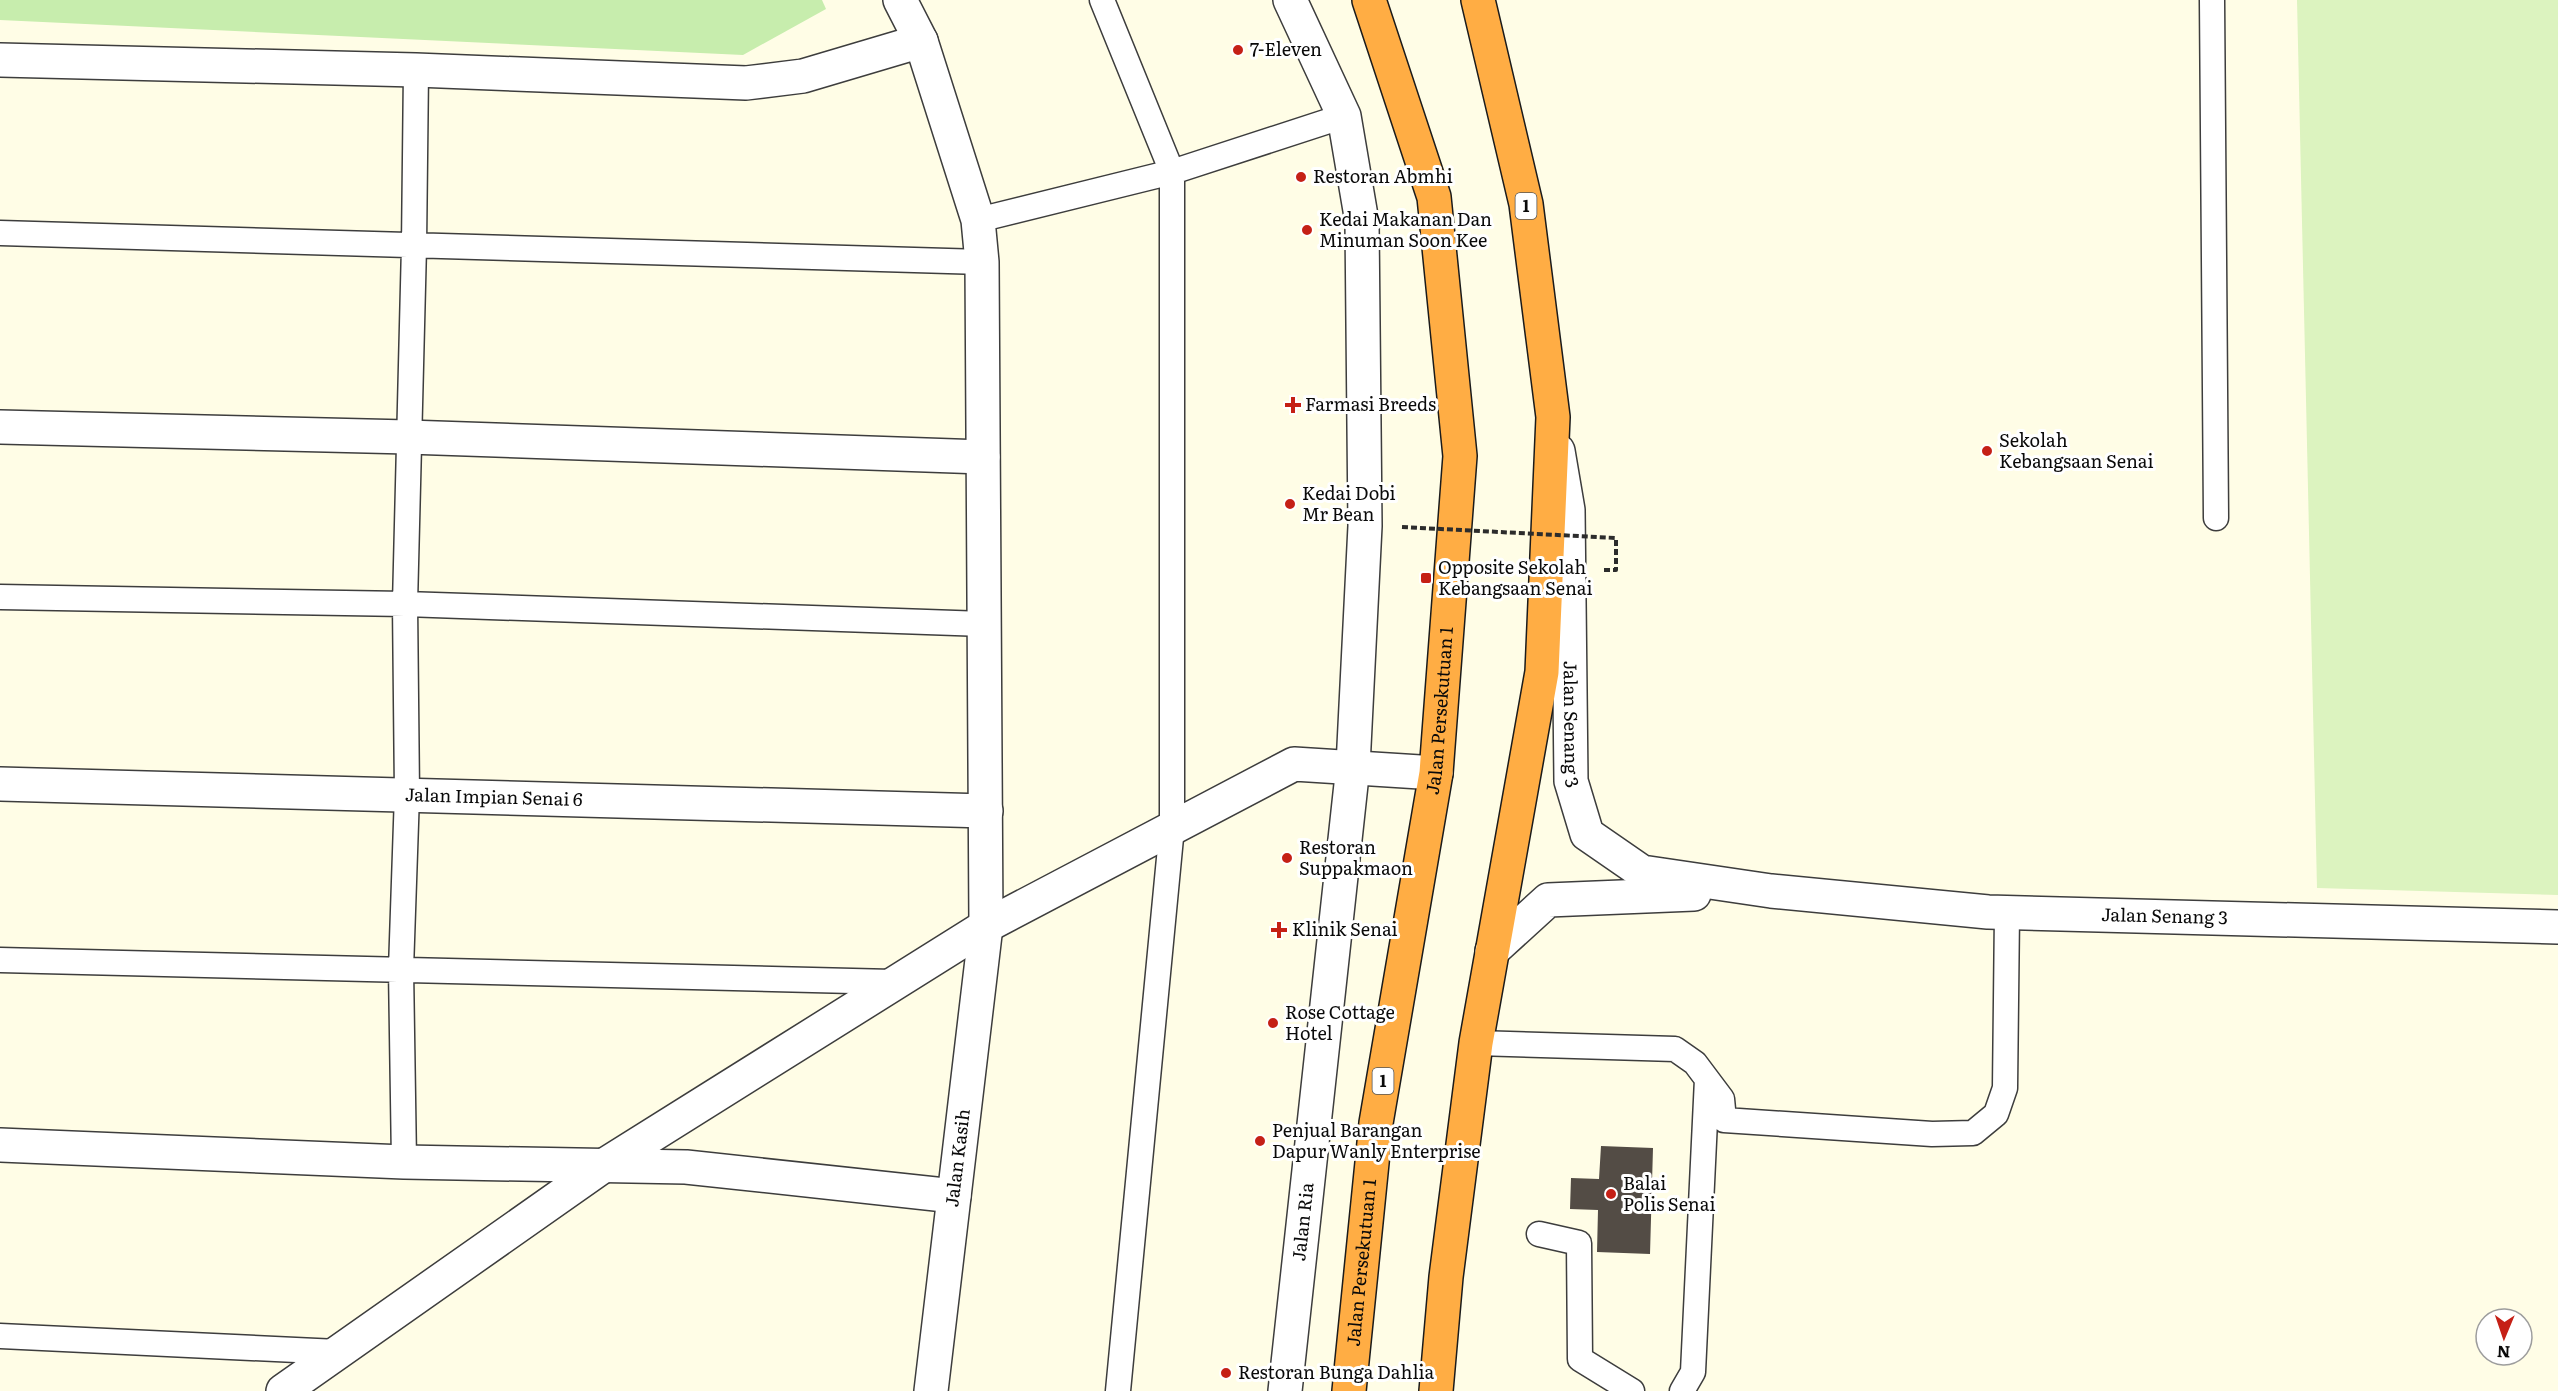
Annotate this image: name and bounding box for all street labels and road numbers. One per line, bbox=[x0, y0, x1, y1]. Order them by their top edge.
road number: 1 bbox=[1516, 193, 1537, 219]
street label: Jalan Persekutuan 1 bbox=[1418, 626, 1459, 796]
street label: Jalan Senang 3 bbox=[1558, 661, 1587, 791]
street label: Jalan Impian Senai 6 bbox=[405, 780, 583, 812]
street label: Jalan Senang 3 bbox=[2101, 900, 2228, 930]
road number: 1 bbox=[1372, 1068, 1394, 1094]
street label: Jalan Kasih bbox=[937, 1107, 976, 1209]
street label: Jalan Persekutuan 1 bbox=[1339, 1177, 1382, 1348]
street label: Jalan Ria bbox=[1284, 1181, 1320, 1263]

